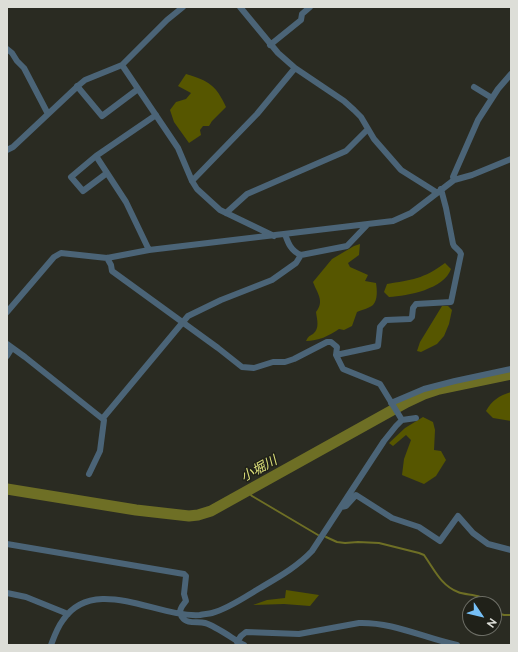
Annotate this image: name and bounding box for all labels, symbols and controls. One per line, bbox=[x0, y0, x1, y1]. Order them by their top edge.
water label: 小堀川 bbox=[238, 453, 280, 485]
north arrow bbox=[462, 596, 502, 636]
text: N bbox=[484, 615, 499, 630]

